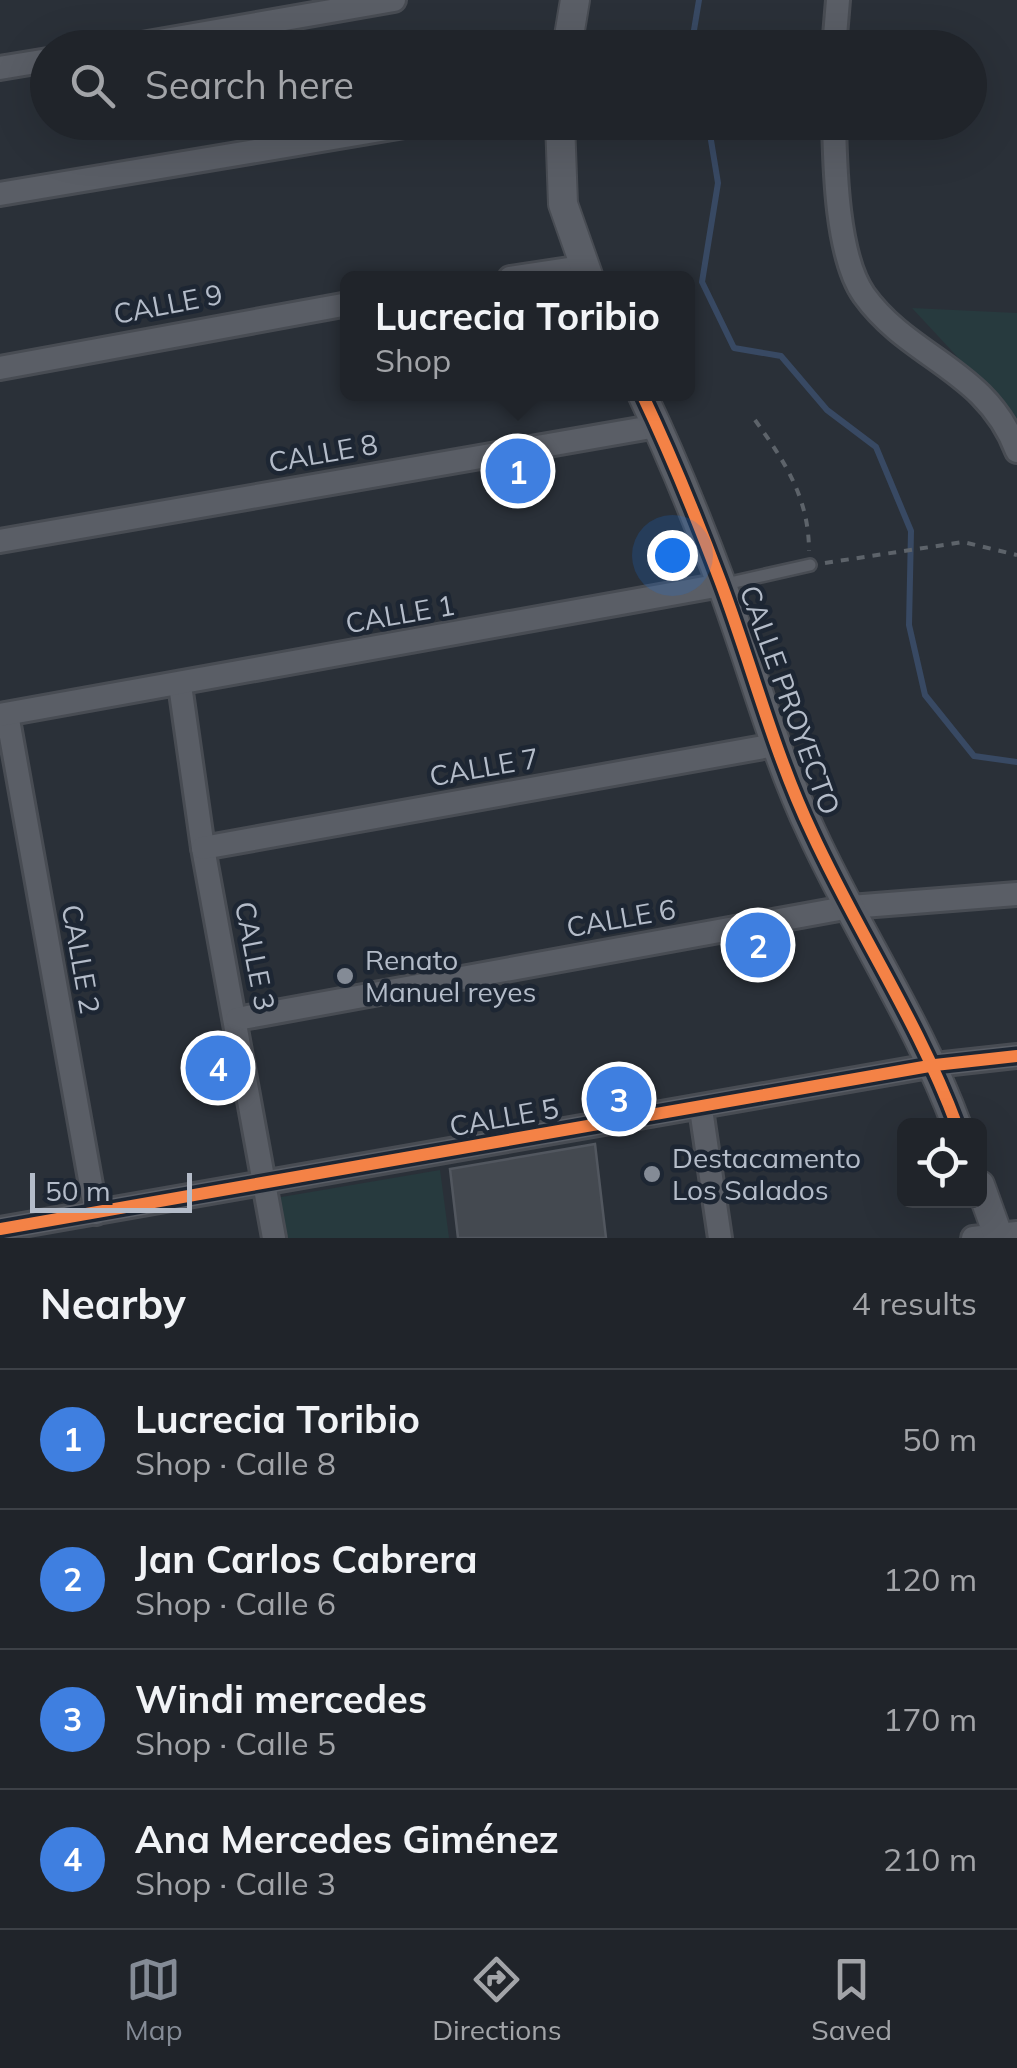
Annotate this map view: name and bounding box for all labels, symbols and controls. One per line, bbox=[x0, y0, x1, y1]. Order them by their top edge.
search box bbox=[30, 30, 987, 140]
icon: search bbox=[65, 58, 120, 113]
text: Search here bbox=[145, 61, 354, 109]
popup bbox=[340, 271, 695, 401]
street label: CALLE 9 bbox=[110, 276, 225, 331]
text: Lucrecia Toribio bbox=[375, 292, 660, 340]
text: Shop bbox=[375, 340, 451, 380]
street label: CALLE 8 bbox=[266, 426, 380, 479]
pin: 1 bbox=[486, 434, 550, 508]
your location bbox=[647, 530, 698, 581]
street label: CALLE PROYECTO bbox=[733, 580, 848, 819]
street label: CALLE 1 bbox=[343, 587, 457, 640]
street label: CALLE 7 bbox=[427, 740, 541, 793]
street label: CALLE 6 bbox=[564, 891, 678, 944]
street label: CALLE 3 bbox=[228, 898, 283, 1013]
street label: CALLE 2 bbox=[55, 902, 108, 1016]
pin: 2 bbox=[726, 908, 790, 982]
place label: Renato Manuel reyes bbox=[365, 942, 536, 1009]
marker: Renato Manuel reyes bbox=[334, 965, 356, 987]
pin: 4 bbox=[186, 1030, 250, 1106]
pin: 3 bbox=[586, 1062, 652, 1136]
street label: CALLE 5 bbox=[447, 1090, 561, 1143]
map controls bbox=[897, 1118, 987, 1208]
button: locate bbox=[897, 1118, 987, 1208]
place label: Destacamento Los Salados bbox=[672, 1140, 861, 1207]
marker: Destacamento Los Salados bbox=[641, 1163, 663, 1185]
scale bar bbox=[30, 1168, 192, 1212]
text: 50 m bbox=[45, 1173, 111, 1208]
text: Nearby bbox=[40, 1277, 186, 1330]
text: 4 results bbox=[852, 1283, 977, 1323]
text: Lucrecia Toribio bbox=[135, 1395, 420, 1443]
text: 1 bbox=[63, 1419, 82, 1459]
text: 50 m bbox=[902, 1419, 977, 1459]
text: Shop · Calle 8 bbox=[135, 1443, 336, 1483]
text: Jan Carlos Cabrera bbox=[135, 1535, 478, 1583]
text: 2 bbox=[63, 1559, 82, 1599]
text: 120 m bbox=[883, 1559, 977, 1599]
text: Shop · Calle 6 bbox=[135, 1583, 336, 1623]
text: Windi mercedes bbox=[135, 1675, 427, 1723]
text: 3 bbox=[63, 1699, 82, 1739]
text: 170 m bbox=[883, 1699, 977, 1739]
text: Shop · Calle 5 bbox=[135, 1723, 336, 1763]
text: Ana Mercedes Giménez bbox=[135, 1815, 559, 1863]
text: 4 bbox=[63, 1839, 82, 1879]
text: 210 m bbox=[883, 1839, 977, 1879]
text: Shop · Calle 3 bbox=[135, 1863, 336, 1903]
tab: Map bbox=[125, 1952, 182, 2047]
tab: Directions bbox=[432, 1952, 562, 2047]
tab: Saved bbox=[811, 1952, 892, 2047]

